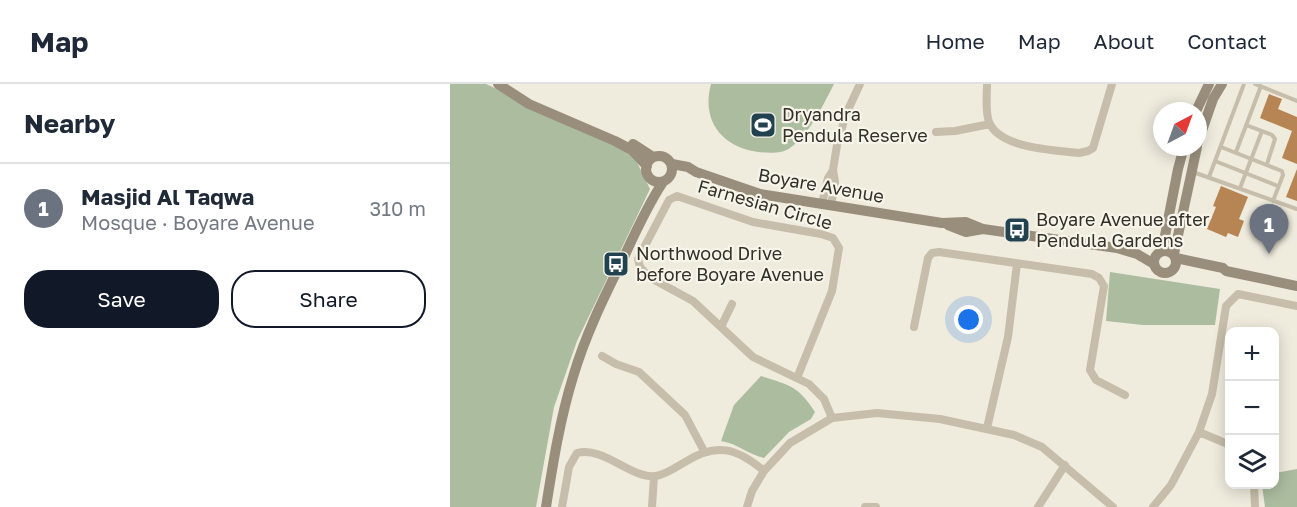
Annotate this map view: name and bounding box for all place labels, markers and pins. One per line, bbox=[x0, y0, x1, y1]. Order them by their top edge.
place label: Dryandra Pendula Reserve bbox=[782, 103, 928, 146]
sports icon: Dryandra Pendula Reserve bbox=[748, 110, 778, 140]
pin: 1 bbox=[1250, 204, 1288, 254]
place label: Boyare Avenue after Pendula Gardens bbox=[1036, 208, 1210, 251]
bus stop icon: Boyare Avenue after Pendula Gardens bbox=[1002, 215, 1032, 245]
place label: Northwood Drive before Boyare Avenue bbox=[636, 242, 824, 285]
bus stop icon: Northwood Drive before Boyare Avenue bbox=[601, 249, 631, 279]

